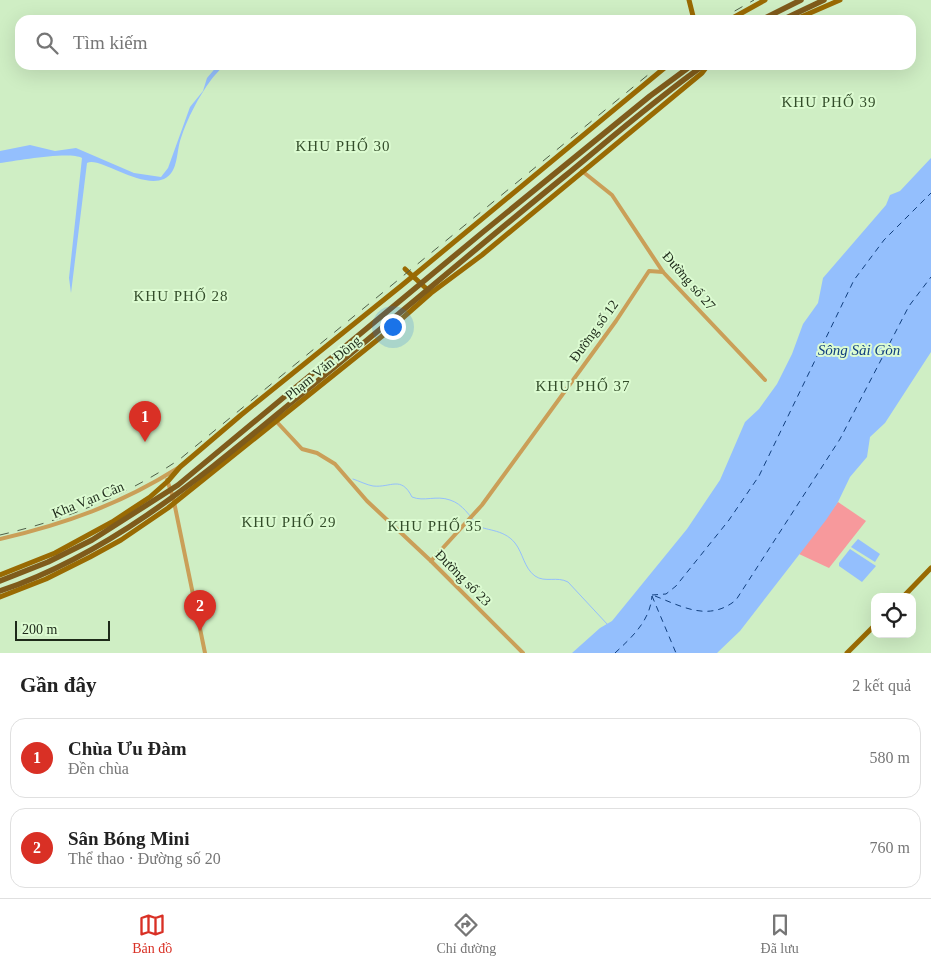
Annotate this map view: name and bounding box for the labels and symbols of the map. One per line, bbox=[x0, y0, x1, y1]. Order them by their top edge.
district label: KHU PHỐ 39 bbox=[781, 93, 877, 110]
district label: KHU PHỐ 30 bbox=[295, 137, 391, 154]
street label: Đường số 27 bbox=[660, 249, 718, 313]
district label: KHU PHỐ 28 bbox=[133, 287, 229, 304]
street label: Đường số 12 bbox=[567, 297, 621, 365]
your location bbox=[380, 314, 406, 340]
street label: Phạm Văn Đồng bbox=[282, 333, 364, 403]
water label: Sông Sài Gòn bbox=[818, 342, 900, 358]
district label: KHU PHỐ 37 bbox=[535, 377, 631, 394]
pin: 1 bbox=[129, 401, 161, 442]
street label: Kha Vạn Cân bbox=[50, 479, 126, 521]
district label: KHU PHỐ 29 bbox=[241, 513, 337, 530]
district label: KHU PHỐ 35 bbox=[387, 517, 483, 534]
street label: Đường số 23 bbox=[432, 547, 494, 609]
pin: 2 bbox=[184, 590, 216, 631]
scale bar bbox=[15, 618, 110, 641]

